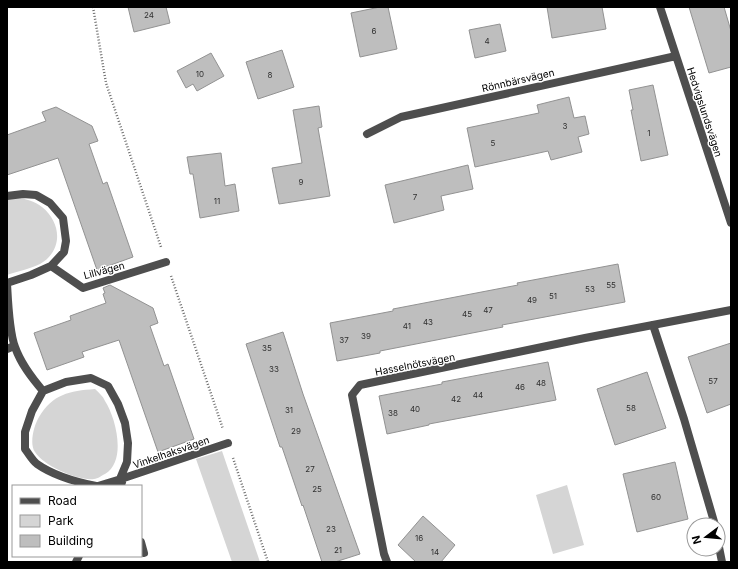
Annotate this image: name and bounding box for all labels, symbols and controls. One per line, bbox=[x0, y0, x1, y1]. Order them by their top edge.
house number: 24 bbox=[144, 10, 154, 20]
house number: 6 bbox=[372, 26, 377, 36]
house number: 4 bbox=[484, 36, 490, 46]
street label: Rönnbärsvägen bbox=[481, 66, 556, 94]
street label: Hedvigslundsvägen bbox=[685, 66, 725, 158]
house number: 10 bbox=[196, 69, 204, 79]
house number: 8 bbox=[268, 70, 273, 80]
house number: 3 bbox=[563, 121, 568, 131]
house number: 1 bbox=[647, 128, 651, 138]
house number: 5 bbox=[491, 138, 496, 148]
house number: 9 bbox=[299, 177, 304, 187]
house number: 7 bbox=[413, 192, 418, 202]
house number: 11 bbox=[214, 196, 220, 206]
street label: Lillvägen bbox=[82, 259, 126, 281]
house number: 55 bbox=[606, 280, 616, 290]
house number: 53 bbox=[585, 284, 595, 294]
house number: 51 bbox=[549, 291, 557, 301]
house number: 49 bbox=[527, 295, 537, 305]
house number: 47 bbox=[483, 305, 493, 315]
house number: 45 bbox=[462, 309, 472, 319]
house number: 43 bbox=[423, 317, 433, 327]
house number: 41 bbox=[403, 321, 411, 331]
house number: 39 bbox=[361, 331, 371, 341]
house number: 37 bbox=[339, 335, 349, 345]
house number: 35 bbox=[262, 343, 272, 353]
street label: Hasselnötsvägen bbox=[374, 350, 456, 378]
house number: 33 bbox=[269, 364, 279, 374]
house number: 57 bbox=[708, 376, 718, 386]
house number: 48 bbox=[536, 378, 546, 388]
house number: 46 bbox=[515, 382, 525, 392]
house number: 44 bbox=[473, 390, 483, 400]
house number: 42 bbox=[451, 394, 461, 404]
house number: 58 bbox=[626, 403, 636, 413]
house number: 40 bbox=[410, 404, 420, 414]
house number: 31 bbox=[285, 405, 293, 415]
house number: 38 bbox=[388, 408, 398, 418]
house number: 29 bbox=[291, 426, 301, 436]
street label: Vinkelhaksvägen bbox=[131, 433, 211, 471]
house number: 27 bbox=[305, 464, 315, 474]
house number: 25 bbox=[312, 484, 322, 494]
legend bbox=[12, 485, 142, 557]
house number: 60 bbox=[651, 492, 661, 502]
text: Road bbox=[48, 493, 77, 508]
text: Park bbox=[48, 513, 74, 528]
north arrow bbox=[686, 517, 726, 557]
house number: 23 bbox=[326, 524, 336, 534]
text: Building bbox=[48, 533, 93, 548]
house number: 16 bbox=[415, 533, 423, 543]
text: N bbox=[689, 534, 704, 546]
house number: 21 bbox=[334, 545, 342, 555]
house number: 14 bbox=[431, 547, 439, 557]

